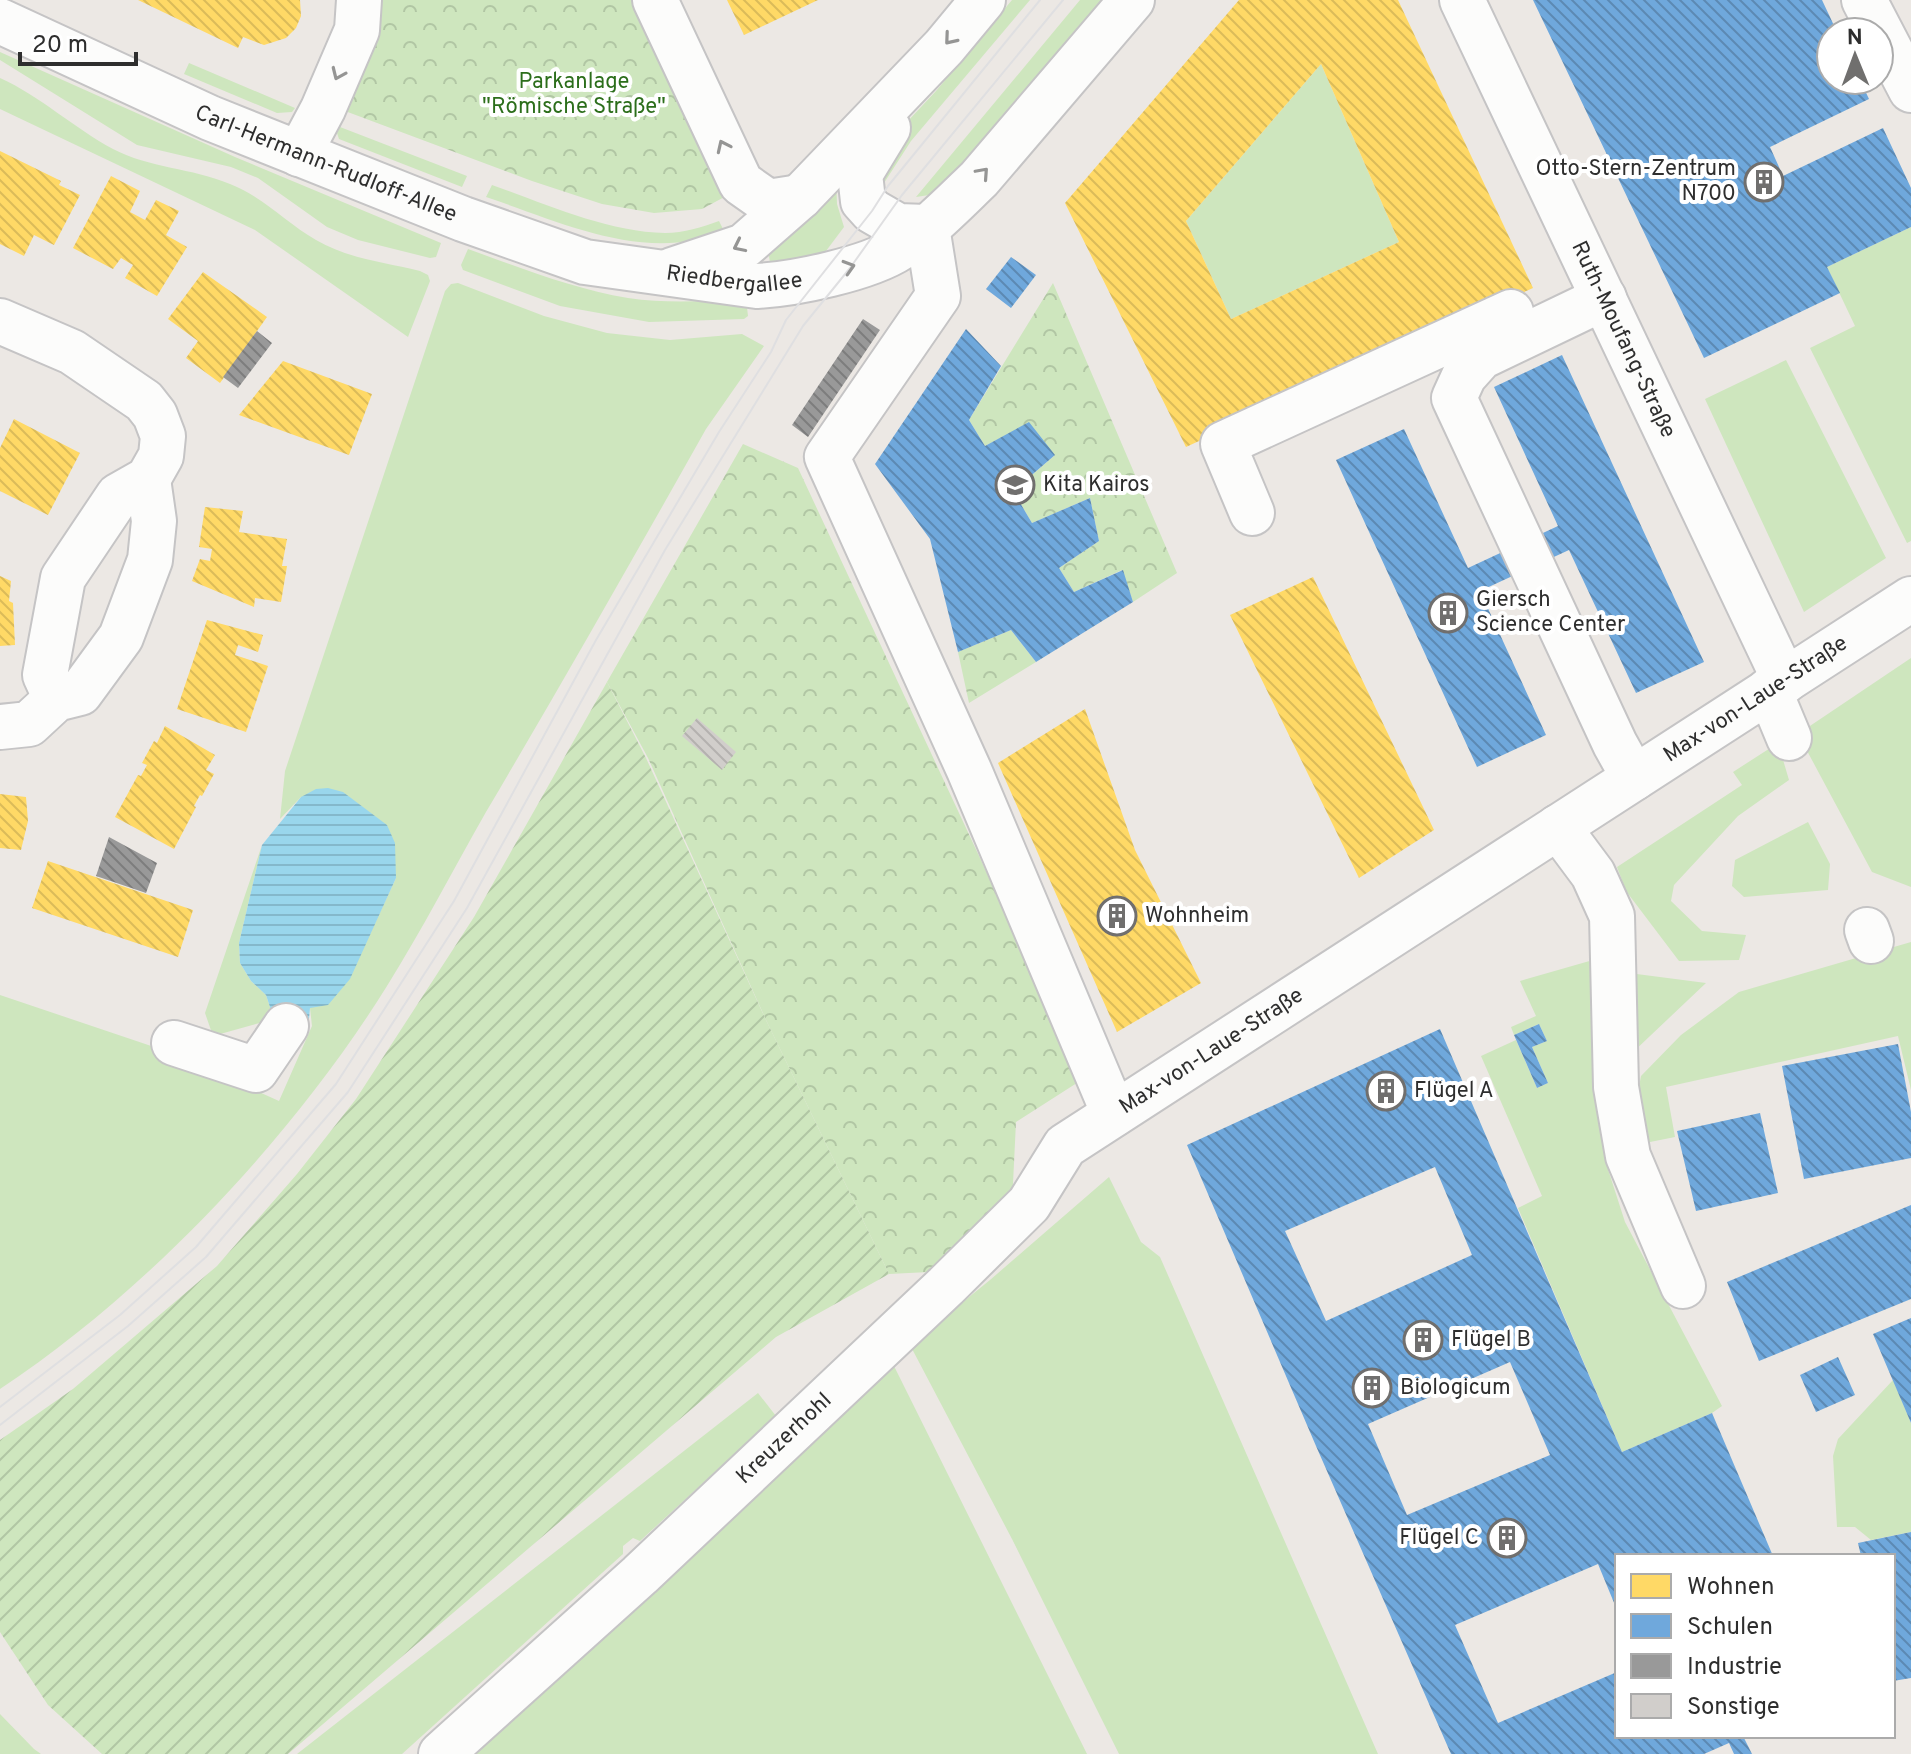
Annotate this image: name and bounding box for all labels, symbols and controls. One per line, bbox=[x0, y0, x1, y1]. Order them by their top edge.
scale bar bbox=[20, 16, 136, 66]
north arrow bbox=[1815, 16, 1895, 96]
text: N bbox=[1847, 25, 1863, 52]
one-way arrow bbox=[946, 30, 960, 45]
text: 20 m bbox=[32, 31, 88, 61]
one-way arrow bbox=[332, 66, 348, 80]
park label: Parkanlage "Römische Straße" bbox=[482, 69, 666, 121]
street label: Carl-Hermann-Rudloff-Allee bbox=[190, 99, 461, 229]
one-way arrow bbox=[717, 140, 733, 154]
place label: Otto-Stern-Zentrum N700 bbox=[1535, 156, 1736, 208]
building icon: Otto-Stern-Zentrum N700 bbox=[1743, 161, 1785, 203]
one-way arrow bbox=[974, 168, 988, 183]
one-way arrow bbox=[732, 236, 747, 252]
street label: Ruth-Moufang-Straße bbox=[1565, 237, 1681, 443]
street label: Riedbergallee bbox=[665, 260, 805, 300]
one-way arrow bbox=[842, 260, 856, 276]
school or university icon: Kita Kairos bbox=[994, 464, 1036, 506]
place label: Kita Kairos bbox=[1043, 472, 1150, 499]
place label: Giersch Science Center bbox=[1476, 587, 1626, 639]
building icon: Giersch Science Center bbox=[1427, 592, 1469, 634]
street label: Max-von-Laue-Straße bbox=[1659, 630, 1853, 769]
building icon: Wohnheim bbox=[1096, 895, 1138, 937]
place label: Wohnheim bbox=[1145, 903, 1249, 930]
street label: Max-von-Laue-Straße bbox=[1114, 982, 1309, 1121]
building icon: Flügel A bbox=[1365, 1070, 1407, 1112]
place label: Flügel A bbox=[1414, 1078, 1494, 1105]
building icon: Flügel B bbox=[1402, 1319, 1444, 1361]
place label: Flügel B bbox=[1451, 1327, 1531, 1354]
building icon: Biologicum bbox=[1351, 1367, 1393, 1409]
place label: Biologicum bbox=[1400, 1375, 1511, 1402]
street label: Kreuzerhohl bbox=[731, 1387, 838, 1490]
building icon: Flügel C bbox=[1486, 1517, 1528, 1559]
place label: Flügel C bbox=[1399, 1525, 1479, 1552]
legend bbox=[1615, 1554, 1895, 1738]
text: Wohnen bbox=[1687, 1573, 1774, 1603]
text: Schulen bbox=[1687, 1613, 1773, 1643]
text: Industrie bbox=[1687, 1653, 1782, 1683]
text: Sonstige bbox=[1687, 1693, 1780, 1723]

